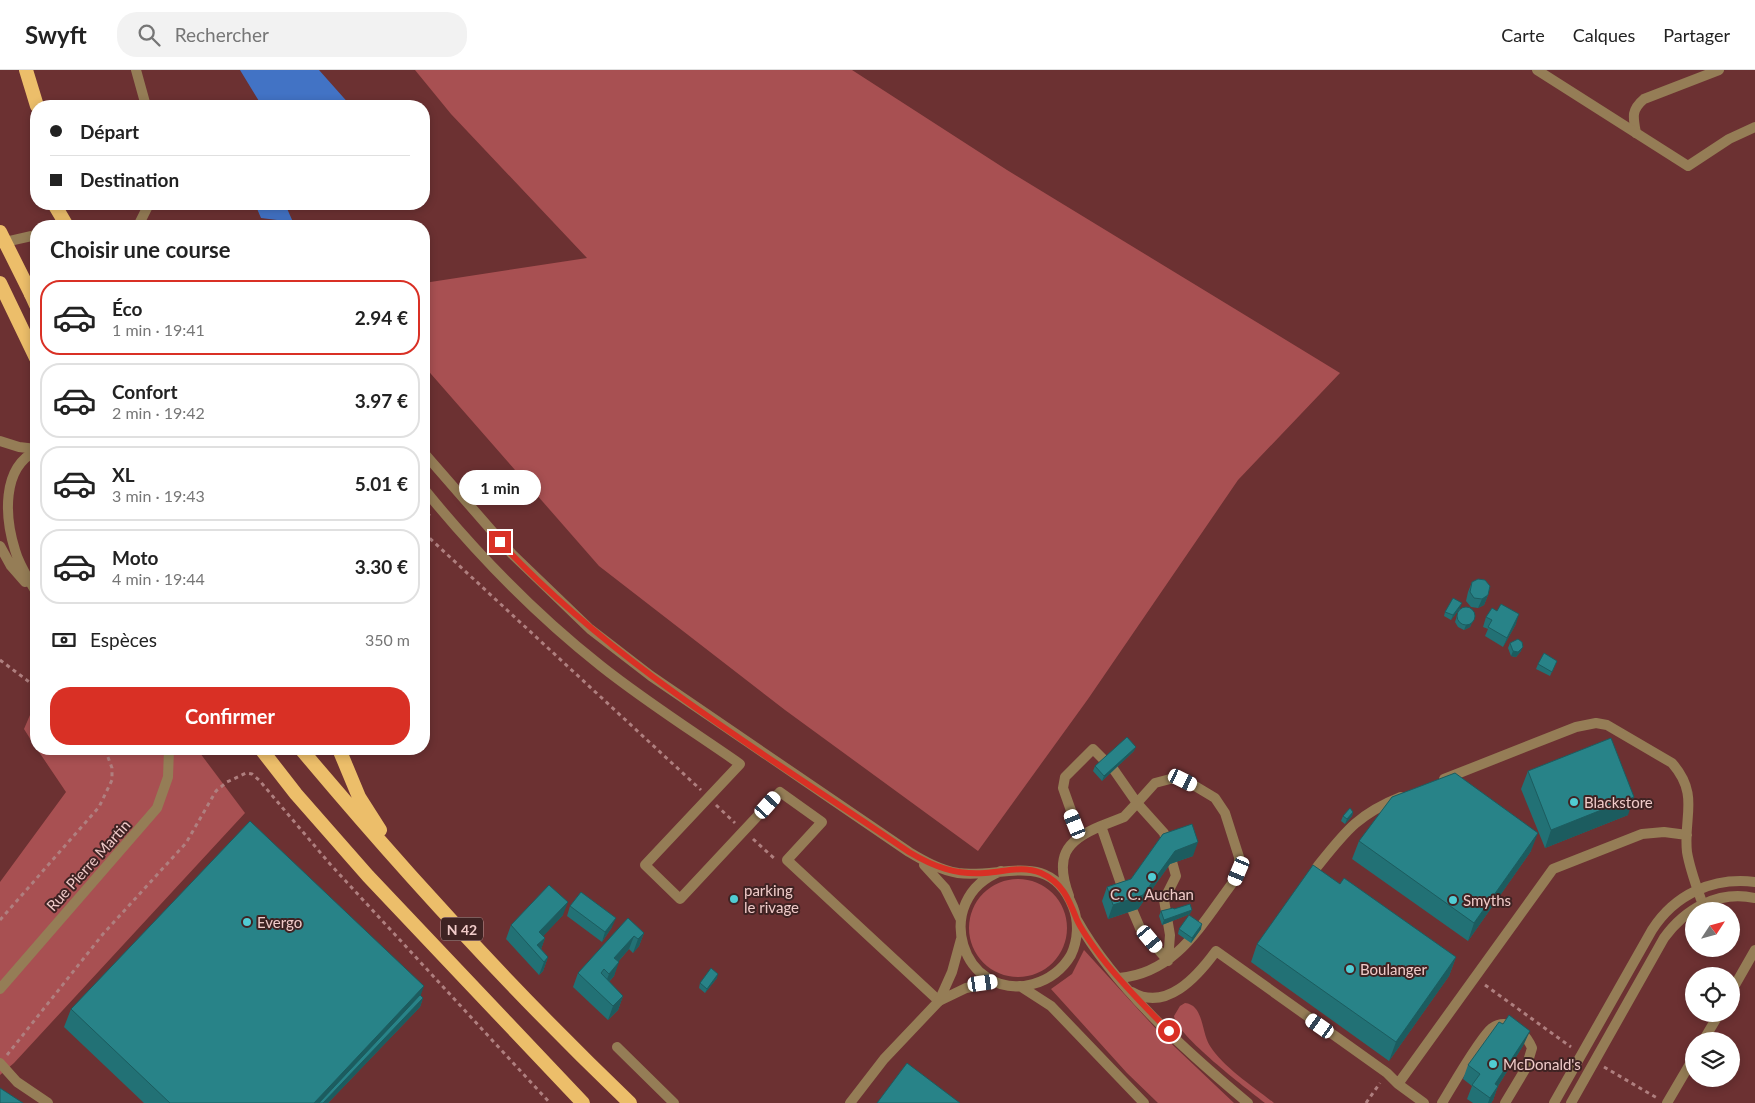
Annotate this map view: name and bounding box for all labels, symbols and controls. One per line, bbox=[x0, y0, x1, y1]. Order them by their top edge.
search box bbox=[117, 12, 467, 57]
text: Swyft bbox=[25, 20, 87, 49]
icon: search bbox=[135, 21, 163, 49]
text: Rechercher bbox=[175, 23, 269, 46]
text: Carte bbox=[1501, 24, 1545, 46]
text: Calques bbox=[1573, 24, 1635, 46]
text: Partager bbox=[1663, 24, 1730, 46]
text: Départ bbox=[80, 120, 139, 143]
text: Destination bbox=[80, 168, 179, 191]
text: Choisir une course bbox=[50, 236, 231, 263]
icon: car bbox=[52, 295, 97, 340]
text: Éco bbox=[112, 297, 142, 320]
text: 2.94 € bbox=[355, 306, 408, 329]
text: 1 min · 19:41 bbox=[112, 320, 205, 339]
icon: car bbox=[52, 378, 97, 423]
text: Confort bbox=[112, 380, 177, 403]
text: 3.97 € bbox=[355, 389, 408, 412]
text: 2 min · 19:42 bbox=[112, 403, 205, 422]
icon: car bbox=[52, 461, 97, 506]
text: XL bbox=[112, 463, 135, 486]
callout: 1 min bbox=[459, 470, 541, 504]
text: 5.01 € bbox=[355, 472, 408, 495]
text: 1 min bbox=[480, 478, 520, 497]
text: 3 min · 19:43 bbox=[112, 486, 205, 505]
route end bbox=[489, 531, 511, 553]
icon: car bbox=[52, 544, 97, 589]
text: Moto bbox=[112, 546, 158, 569]
text: 3.30 € bbox=[355, 555, 408, 578]
text: 4 min · 19:44 bbox=[112, 569, 205, 588]
icon: cash bbox=[50, 626, 78, 654]
text: Espèces bbox=[90, 628, 157, 651]
text: 350 m bbox=[365, 630, 410, 649]
button: Confirmer bbox=[50, 687, 410, 745]
car bbox=[1166, 767, 1199, 793]
car bbox=[752, 789, 783, 821]
place label: Blackstore bbox=[1584, 793, 1653, 811]
marker: Blackstore bbox=[1568, 796, 1580, 808]
car bbox=[1062, 807, 1087, 841]
street label: Rue Pierre Martin bbox=[42, 816, 134, 914]
car bbox=[1226, 854, 1251, 888]
marker: C. C. Auchan bbox=[1146, 871, 1158, 883]
place label: parking le rivage bbox=[744, 881, 799, 916]
place label: C. C. Auchan bbox=[1110, 885, 1194, 903]
place label: Smyths bbox=[1463, 891, 1511, 909]
marker: parking le rivage bbox=[728, 893, 740, 905]
marker: Smyths bbox=[1447, 894, 1459, 906]
north arrow bbox=[1685, 902, 1740, 958]
map controls bbox=[1685, 902, 1740, 1087]
place label: Evergo bbox=[257, 913, 302, 931]
marker: Evergo bbox=[241, 916, 253, 928]
road number: N 42 bbox=[441, 918, 483, 941]
car bbox=[1134, 923, 1165, 955]
place label: Boulanger bbox=[1360, 960, 1427, 978]
marker: Boulanger bbox=[1344, 963, 1356, 975]
button: locate bbox=[1685, 967, 1740, 1022]
car bbox=[967, 973, 998, 993]
car bbox=[1303, 1011, 1336, 1041]
route start bbox=[1158, 1020, 1180, 1042]
button: layers bbox=[1685, 1032, 1740, 1087]
place label: McDonald's bbox=[1503, 1055, 1581, 1073]
marker: McDonald's bbox=[1487, 1058, 1499, 1070]

